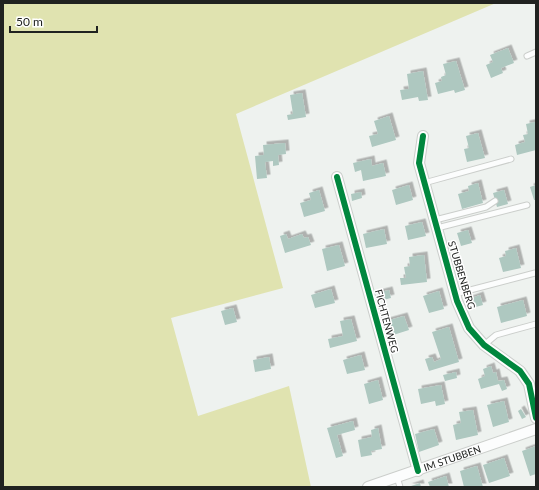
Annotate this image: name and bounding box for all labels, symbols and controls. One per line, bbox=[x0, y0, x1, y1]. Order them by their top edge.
scale bar bbox=[10, 8, 97, 34]
text: 50 m bbox=[16, 14, 43, 29]
street label: STUBBENBERG bbox=[446, 239, 478, 311]
street label: FICHTENWEG bbox=[373, 288, 401, 354]
street label: IM STUBBEN bbox=[422, 443, 482, 473]

